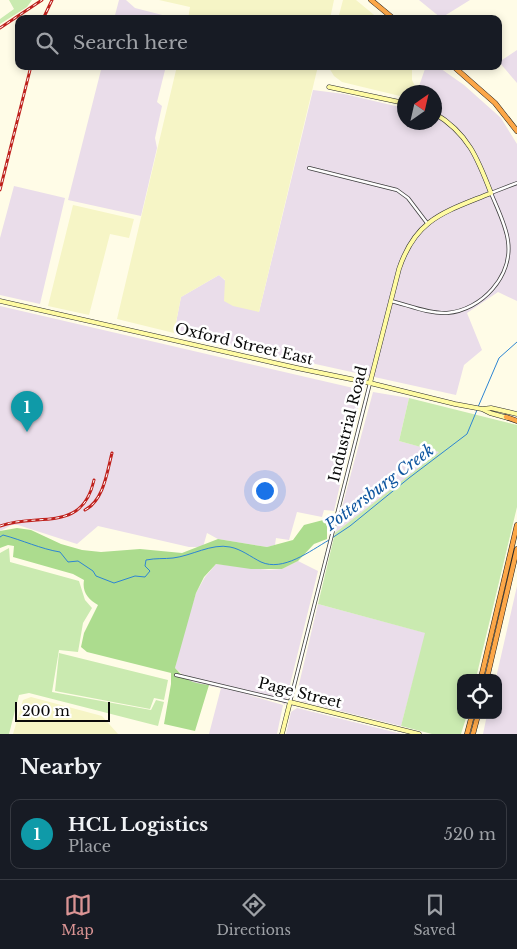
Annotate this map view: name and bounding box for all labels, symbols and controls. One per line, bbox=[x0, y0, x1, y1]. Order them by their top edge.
search box bbox=[15, 15, 502, 70]
icon: search bbox=[33, 29, 61, 57]
text: Search here bbox=[73, 31, 188, 54]
north arrow bbox=[397, 85, 442, 130]
street label: Oxford Street East bbox=[173, 318, 315, 369]
street label: Industrial Road bbox=[324, 364, 371, 484]
pin: 1 bbox=[11, 391, 43, 432]
water label: Pottersburg Creek bbox=[320, 440, 437, 535]
your location bbox=[252, 478, 278, 504]
street label: Page Street bbox=[256, 673, 344, 712]
map controls bbox=[457, 674, 502, 719]
button: locate bbox=[457, 674, 502, 719]
scale bar bbox=[15, 699, 110, 722]
text: 200 m bbox=[22, 702, 70, 720]
text: Nearby bbox=[20, 754, 101, 780]
text: HCL Logistics bbox=[68, 813, 208, 836]
text: 1 bbox=[34, 824, 40, 844]
text: 520 m bbox=[444, 824, 496, 844]
text: Place bbox=[68, 836, 111, 856]
tab: Map bbox=[61, 891, 94, 939]
tab: Directions bbox=[216, 891, 291, 939]
tab: Saved bbox=[413, 891, 456, 939]

